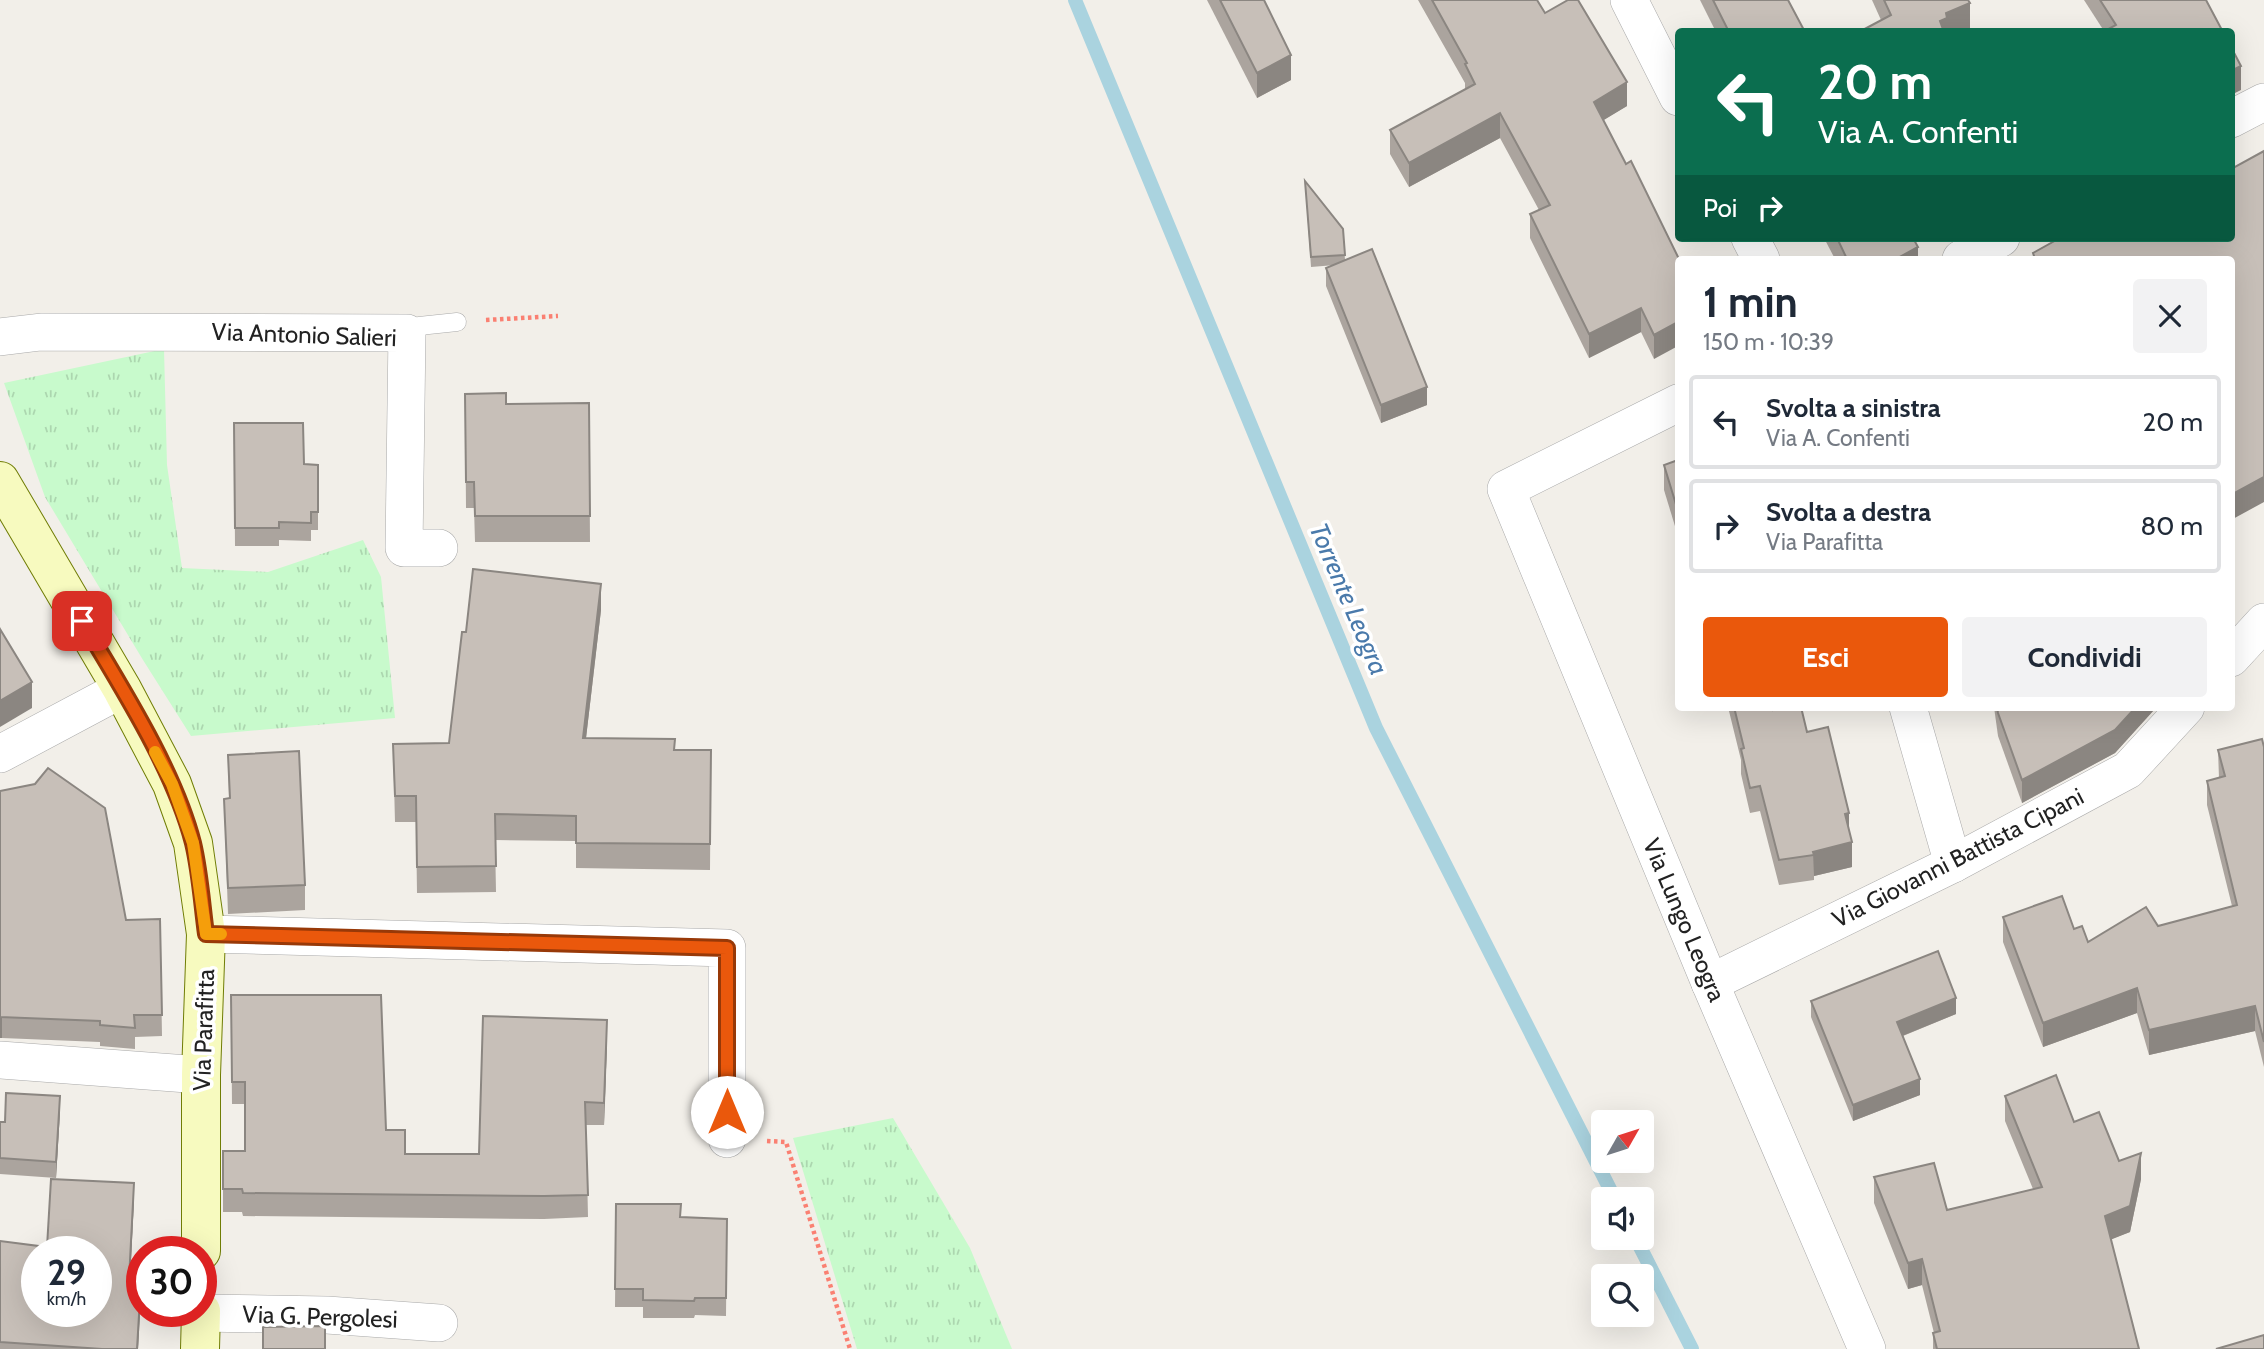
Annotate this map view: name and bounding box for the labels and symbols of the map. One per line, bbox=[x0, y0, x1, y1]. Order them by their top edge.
street label: Via Antonio Salieri bbox=[211, 317, 397, 352]
water label: Torrente Leogra bbox=[1303, 518, 1395, 680]
pin bbox=[52, 591, 112, 651]
street label: Via Giovanni Battista Cipani bbox=[1827, 782, 2088, 934]
street label: Via Lungo Leogra bbox=[1637, 834, 1732, 1006]
street label: Via Parafitta bbox=[187, 968, 220, 1092]
position arrow bbox=[690, 1075, 764, 1149]
north arrow bbox=[1591, 1110, 1654, 1172]
speed limit sign: 30 bbox=[126, 1236, 217, 1327]
street label: Via G. Pergolesi bbox=[242, 1299, 398, 1334]

